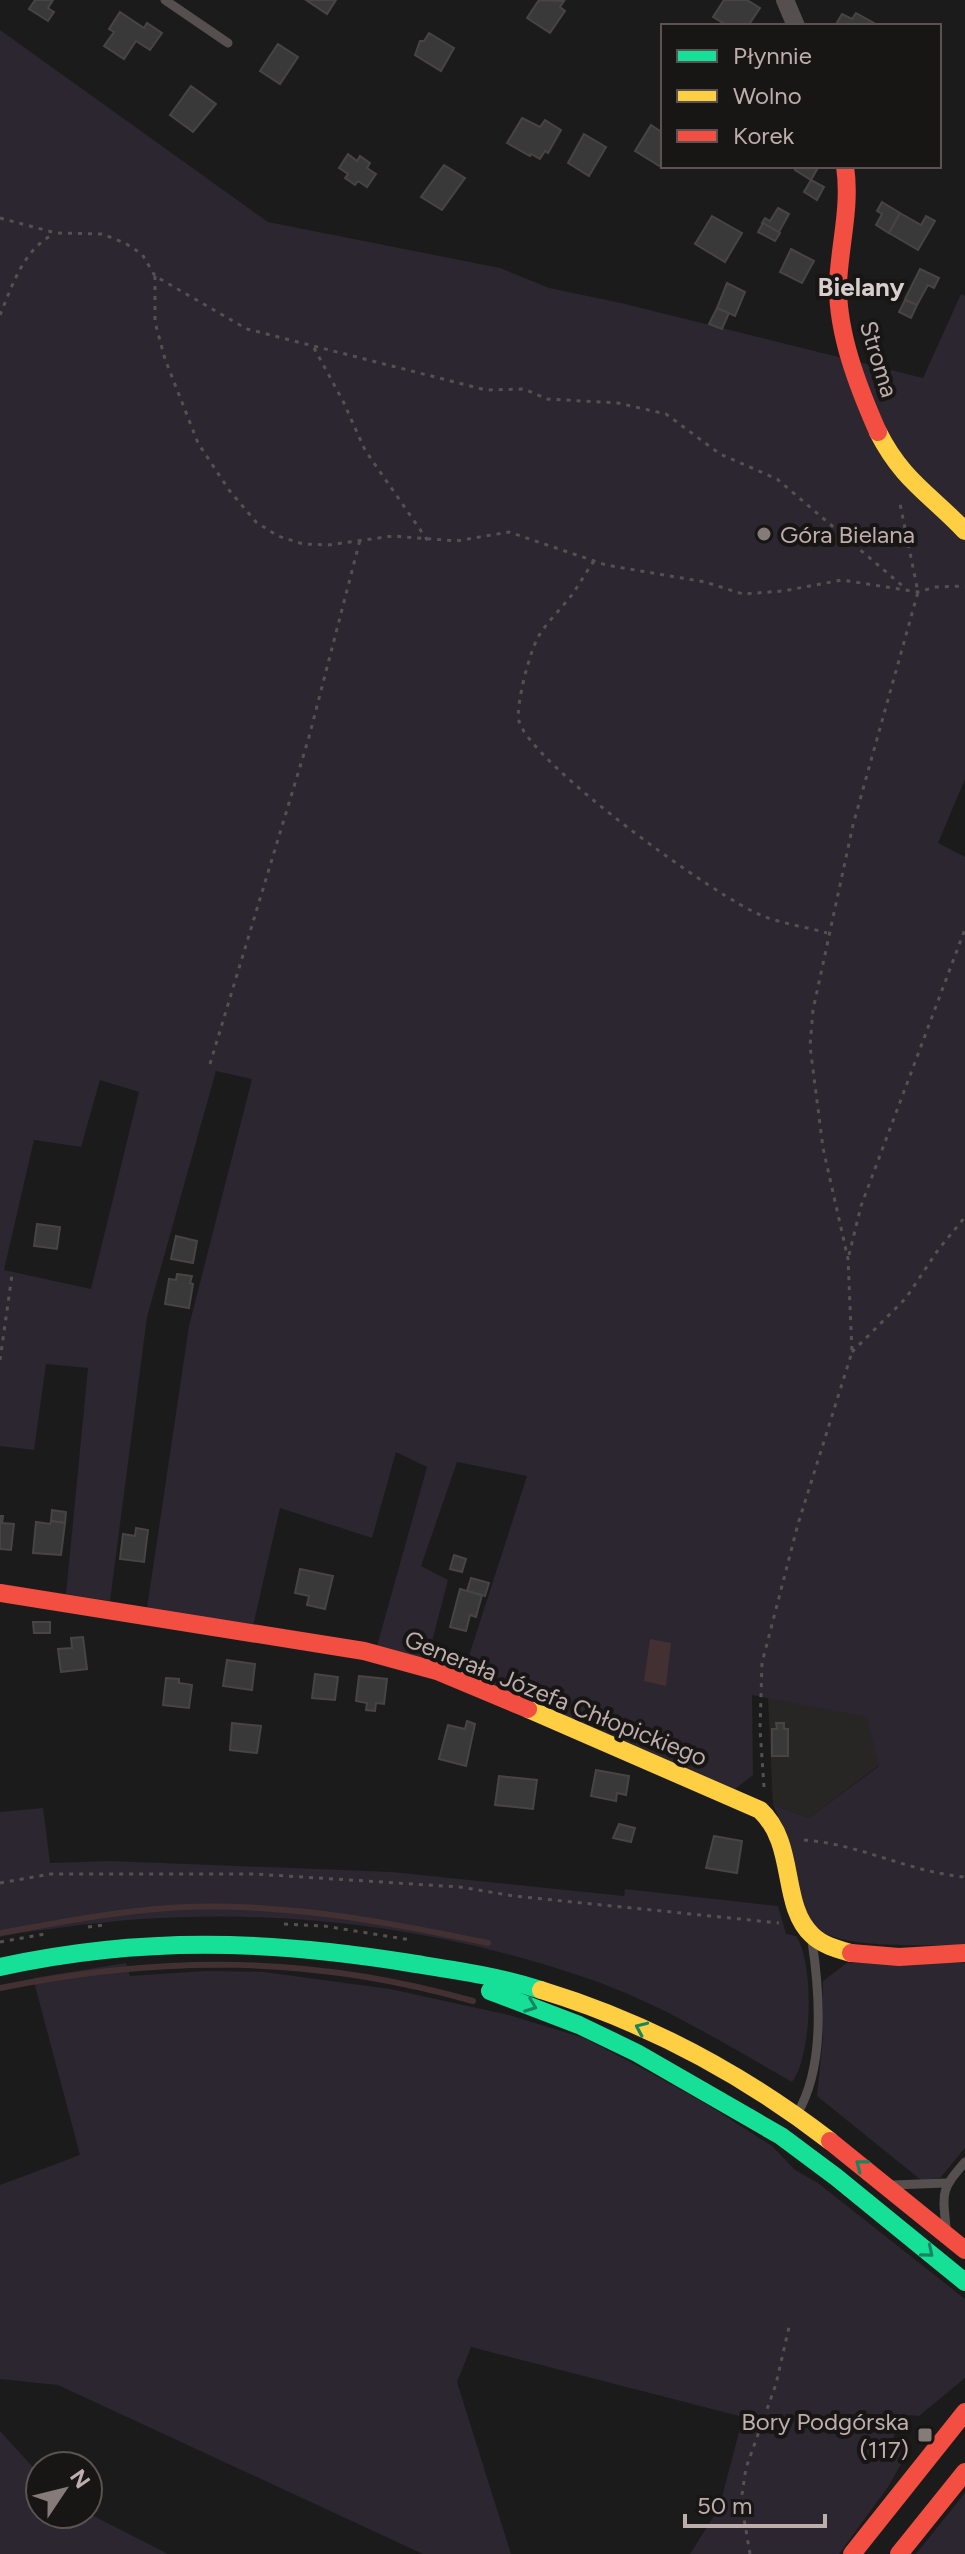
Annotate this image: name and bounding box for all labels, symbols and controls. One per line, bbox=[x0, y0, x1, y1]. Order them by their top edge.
legend bbox=[661, 24, 941, 168]
text: Płynnie bbox=[733, 41, 812, 70]
text: Wolno bbox=[733, 81, 802, 110]
text: Korek bbox=[733, 121, 795, 150]
district label: Bielany bbox=[818, 271, 904, 303]
street label: Stroma bbox=[854, 317, 904, 401]
place label: Góra Bielana bbox=[780, 520, 915, 549]
marker: Góra Bielana bbox=[755, 525, 773, 543]
street label: Generała Józefa Chłopickiego bbox=[401, 1624, 711, 1772]
one-way arrow bbox=[523, 1996, 537, 2013]
one-way arrow bbox=[635, 2022, 649, 2038]
one-way arrow bbox=[855, 2161, 870, 2175]
one-way arrow bbox=[919, 2242, 934, 2257]
place label: Bory Podgórska (117) bbox=[741, 2407, 909, 2464]
marker: Bory Podgórska (117) bbox=[916, 2426, 934, 2444]
north arrow bbox=[24, 2450, 104, 2530]
text: N bbox=[64, 2464, 96, 2494]
scale bar bbox=[685, 2478, 825, 2528]
text: 50 m bbox=[697, 2491, 753, 2520]

